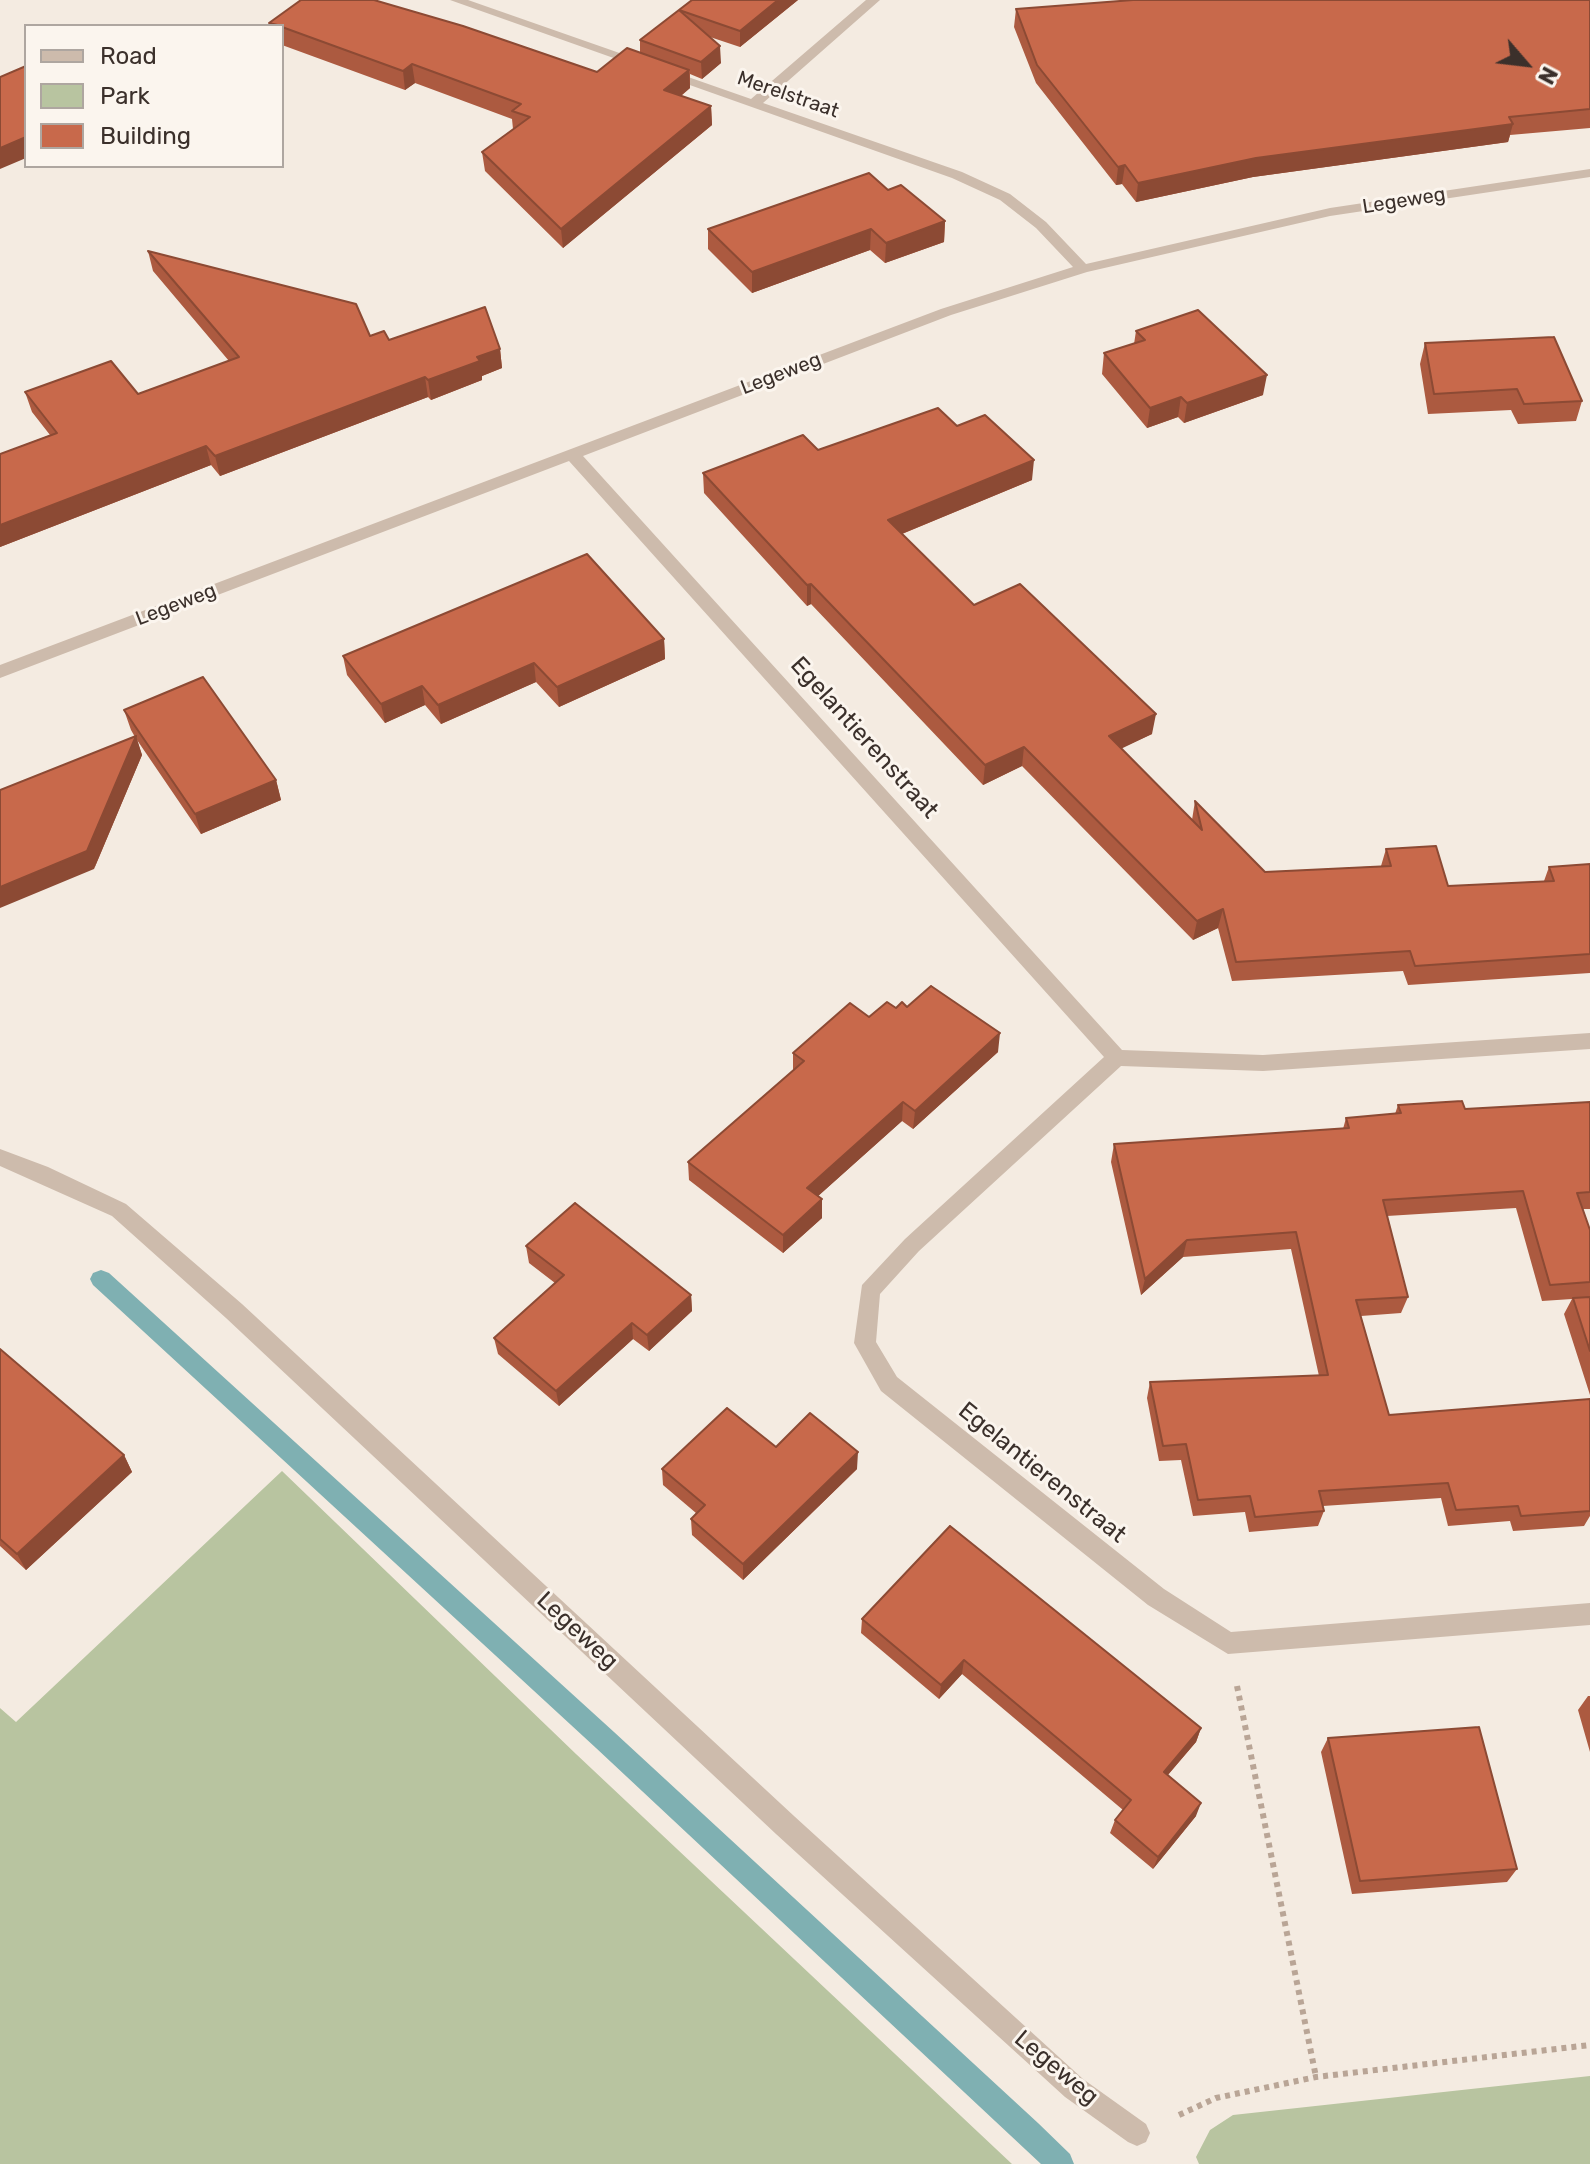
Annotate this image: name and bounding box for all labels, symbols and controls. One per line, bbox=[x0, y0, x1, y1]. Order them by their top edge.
legend bbox=[24, 24, 284, 168]
north arrow bbox=[1486, 24, 1566, 104]
text: Road bbox=[100, 42, 157, 70]
text: N bbox=[1532, 62, 1563, 89]
street label: Merelstraat bbox=[734, 66, 842, 124]
text: Park bbox=[100, 82, 150, 110]
text: Building bbox=[100, 122, 191, 150]
street label: Legeweg bbox=[1361, 183, 1447, 219]
street label: Legeweg bbox=[737, 348, 825, 400]
street label: Legeweg bbox=[132, 579, 220, 631]
street label: Egelantierenstraat bbox=[784, 651, 944, 825]
street label: Egelantierenstraat bbox=[952, 1397, 1132, 1549]
street label: Legeweg bbox=[530, 1586, 624, 1676]
street label: Legeweg bbox=[1008, 2025, 1104, 2111]

